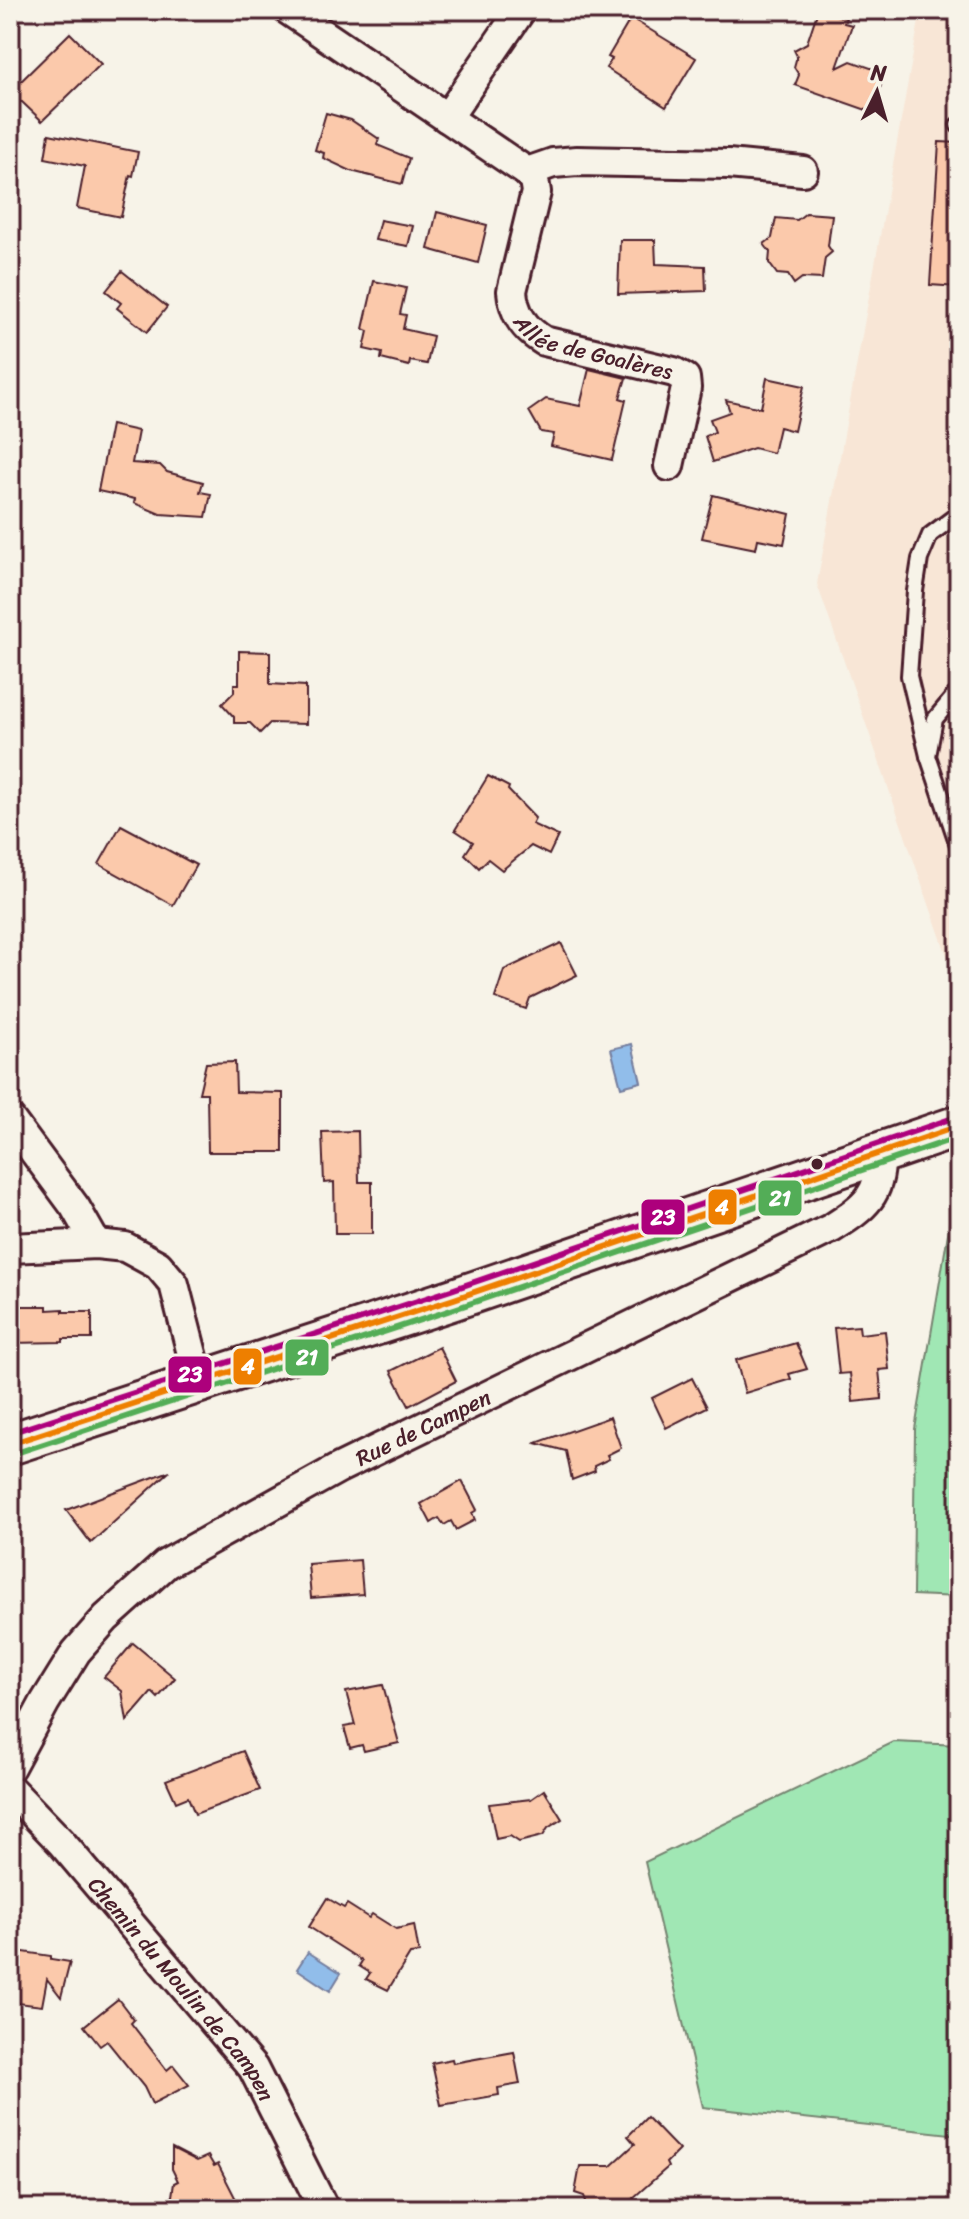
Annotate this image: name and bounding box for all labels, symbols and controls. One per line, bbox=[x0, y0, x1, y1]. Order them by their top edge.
north arrow bbox=[837, 52, 917, 132]
text: N bbox=[868, 52, 889, 93]
street label: Allée de Goalères bbox=[502, 305, 677, 391]
unlabelled marker bbox=[809, 1156, 825, 1172]
line badge: 21 bbox=[757, 1179, 803, 1217]
text: 21 bbox=[768, 1179, 792, 1218]
line badge: 4 bbox=[707, 1188, 738, 1226]
text: 4 bbox=[714, 1188, 729, 1227]
line badge: 23 bbox=[640, 1198, 686, 1236]
text: 23 bbox=[650, 1198, 675, 1237]
line badge: 21 bbox=[284, 1338, 330, 1377]
text: 21 bbox=[295, 1338, 319, 1377]
line badge: 4 bbox=[232, 1347, 263, 1386]
text: 4 bbox=[240, 1347, 255, 1386]
line badge: 23 bbox=[167, 1355, 213, 1394]
text: 23 bbox=[177, 1355, 202, 1394]
street label: Rue de Campen bbox=[349, 1378, 498, 1477]
street label: Chemin du Moulin de Campen bbox=[78, 1867, 286, 2108]

